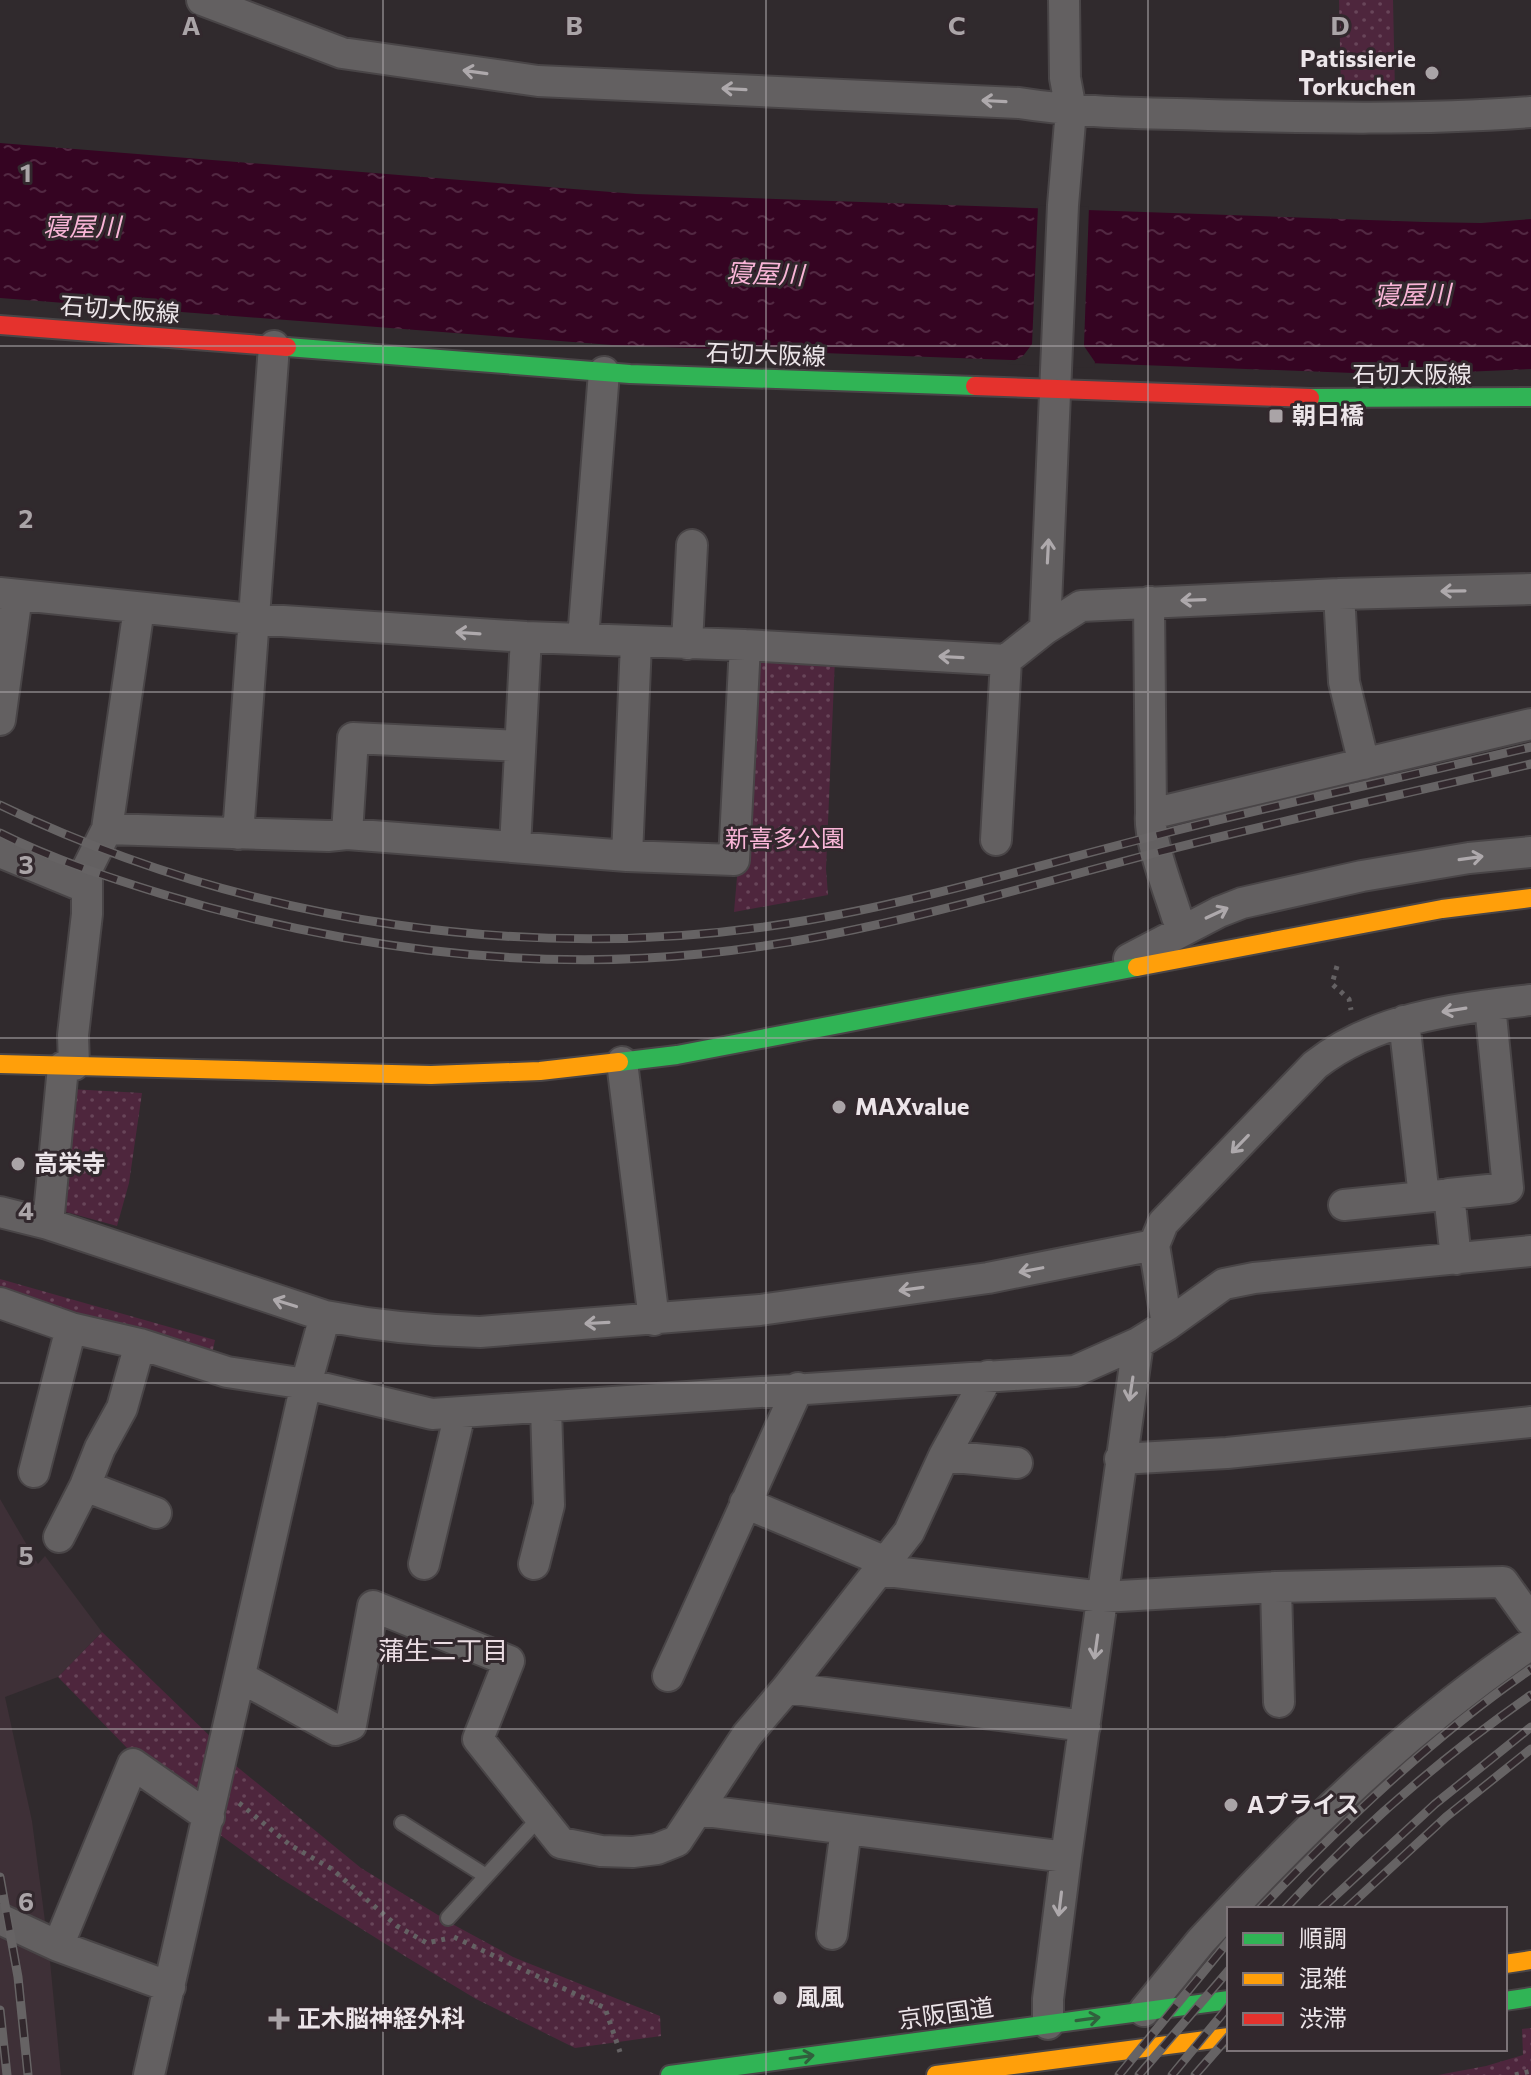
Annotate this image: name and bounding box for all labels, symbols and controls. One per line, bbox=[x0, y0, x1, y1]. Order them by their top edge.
text: A bbox=[182, 9, 201, 40]
text: B bbox=[565, 9, 583, 40]
text: C bbox=[948, 9, 966, 40]
text: D bbox=[1330, 9, 1350, 40]
place label: Patissierie Torkuchen bbox=[1299, 43, 1416, 100]
one-way arrow bbox=[463, 64, 488, 79]
marker: Patissierie Torkuchen bbox=[1423, 64, 1441, 82]
one-way arrow bbox=[721, 81, 748, 96]
one-way arrow bbox=[981, 94, 1008, 109]
text: 1 bbox=[20, 156, 32, 187]
water label: 寝屋川 bbox=[43, 210, 124, 241]
water label: 寝屋川 bbox=[726, 256, 808, 289]
water label: 寝屋川 bbox=[1373, 277, 1454, 310]
street label: 石切大阪線 bbox=[59, 290, 181, 327]
street label: 石切大阪線 bbox=[706, 337, 827, 370]
street label: 石切大阪線 bbox=[1352, 359, 1472, 388]
place label: 朝日橋 bbox=[1292, 400, 1364, 429]
marker: 朝日橋 bbox=[1267, 407, 1285, 425]
text: 2 bbox=[19, 502, 33, 533]
one-way arrow bbox=[1041, 538, 1056, 565]
one-way arrow bbox=[1440, 584, 1467, 599]
one-way arrow bbox=[1180, 593, 1207, 608]
one-way arrow bbox=[455, 625, 482, 640]
one-way arrow bbox=[938, 649, 965, 664]
park label: 新喜多公園 bbox=[725, 823, 845, 852]
text: 3 bbox=[18, 848, 34, 879]
one-way arrow bbox=[1457, 851, 1484, 866]
one-way arrow bbox=[1205, 905, 1229, 920]
one-way arrow bbox=[1441, 1003, 1467, 1018]
place label: MAXvalue bbox=[855, 1091, 970, 1120]
marker: MAXvalue bbox=[830, 1098, 848, 1116]
one-way arrow bbox=[1230, 1134, 1249, 1154]
place label: 高栄寺 bbox=[34, 1148, 106, 1177]
marker: 高栄寺 bbox=[9, 1155, 27, 1173]
text: 4 bbox=[18, 1194, 34, 1225]
one-way arrow bbox=[1018, 1263, 1044, 1278]
one-way arrow bbox=[899, 1282, 924, 1297]
one-way arrow bbox=[272, 1295, 298, 1310]
one-way arrow bbox=[584, 1316, 611, 1331]
one-way arrow bbox=[1123, 1376, 1138, 1401]
text: 5 bbox=[18, 1539, 34, 1570]
district label: 蒲生二丁目 bbox=[378, 1634, 508, 1665]
one-way arrow bbox=[1088, 1634, 1103, 1659]
place label: Aプライス bbox=[1247, 1789, 1360, 1818]
marker: Aプライス bbox=[1222, 1796, 1240, 1814]
text: 6 bbox=[18, 1885, 34, 1916]
one-way arrow bbox=[1052, 1890, 1067, 1917]
legend bbox=[1227, 1907, 1507, 2051]
text: 順調 bbox=[1299, 1923, 1347, 1952]
text: 混雑 bbox=[1299, 1963, 1347, 1992]
place label: 風風 bbox=[796, 1982, 844, 2011]
marker: 風風 bbox=[771, 1989, 789, 2007]
street label: 京阪国道 bbox=[896, 1991, 995, 2034]
place label: 正木脳神経外科 bbox=[297, 2003, 465, 2032]
text: 渋滞 bbox=[1299, 2003, 1347, 2032]
marker: 正木脳神経外科 bbox=[268, 2008, 290, 2030]
one-way arrow bbox=[1075, 2011, 1100, 2026]
one-way arrow bbox=[789, 2049, 815, 2064]

